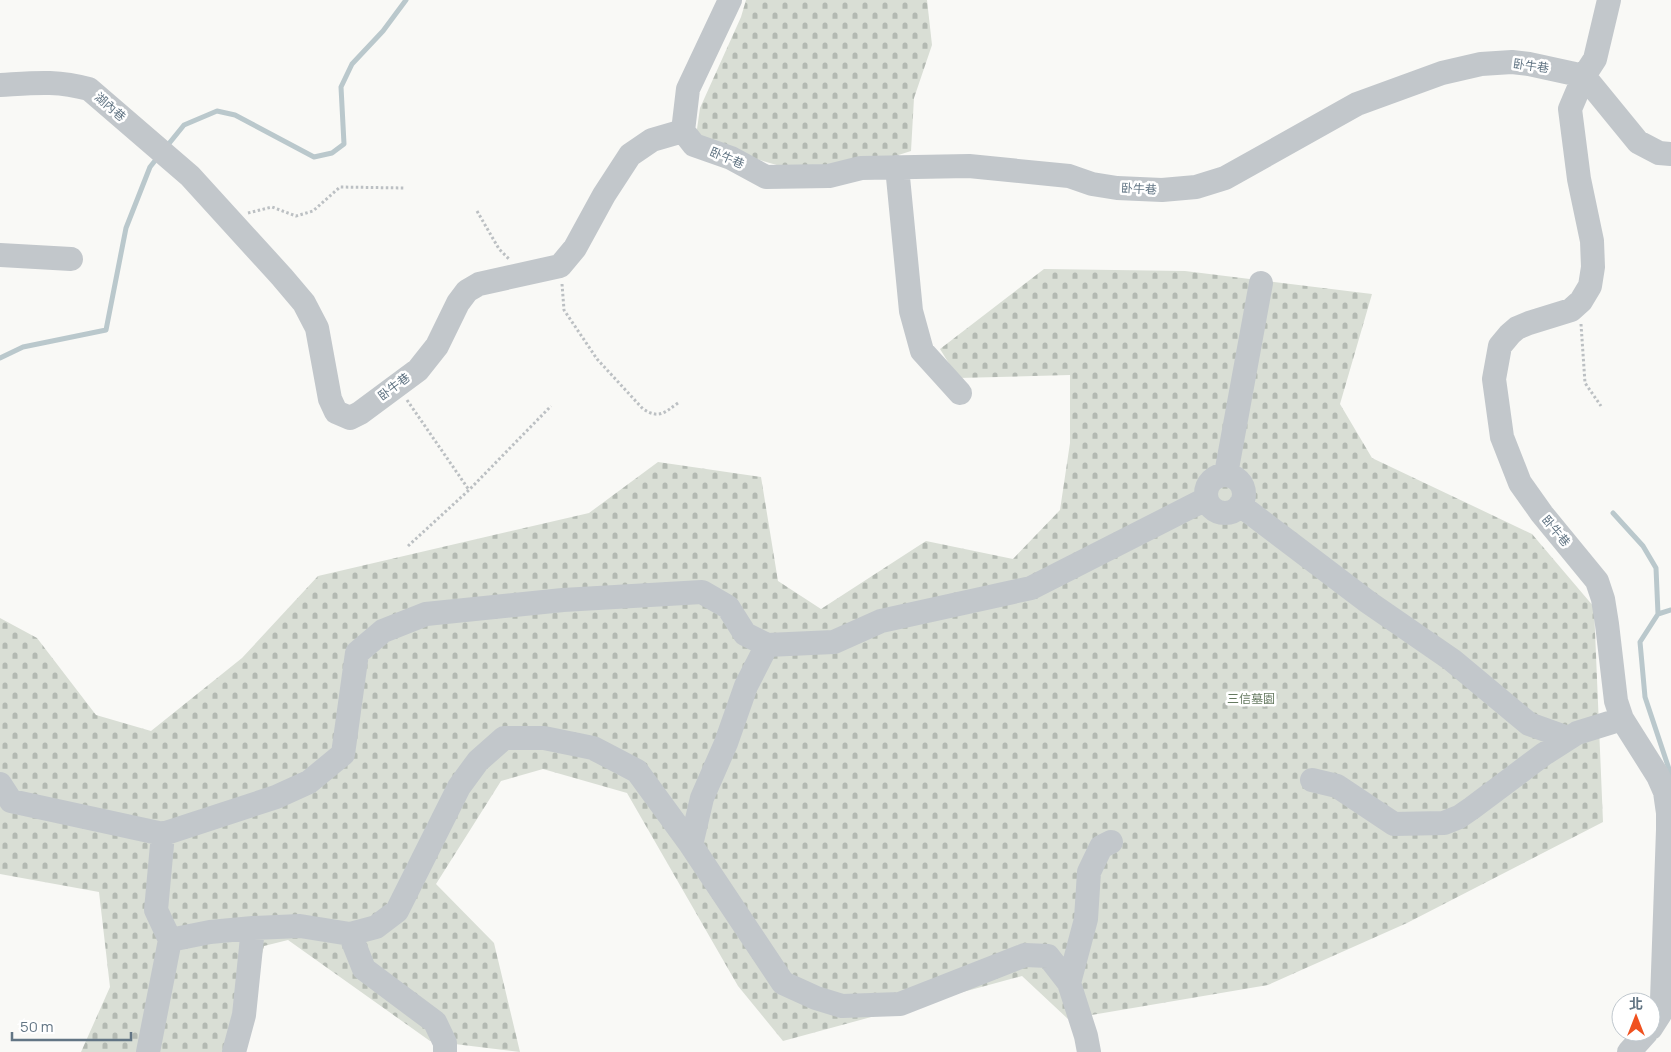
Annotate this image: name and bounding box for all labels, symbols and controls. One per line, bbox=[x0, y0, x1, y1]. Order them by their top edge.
street label: 卧牛巷 bbox=[1512, 55, 1550, 76]
street label: 湖內巷 bbox=[91, 88, 129, 125]
street label: 卧牛巷 bbox=[707, 143, 747, 172]
street label: 卧牛巷 bbox=[1121, 179, 1157, 198]
street label: 卧牛巷 bbox=[374, 369, 413, 404]
street label: 卧牛巷 bbox=[1538, 511, 1574, 550]
park label: 三信墓園 bbox=[1227, 690, 1275, 707]
north arrow bbox=[1611, 992, 1661, 1042]
text: 北 bbox=[1629, 994, 1643, 1013]
scale bar bbox=[12, 1010, 131, 1042]
text: 50 m bbox=[20, 1016, 54, 1037]

